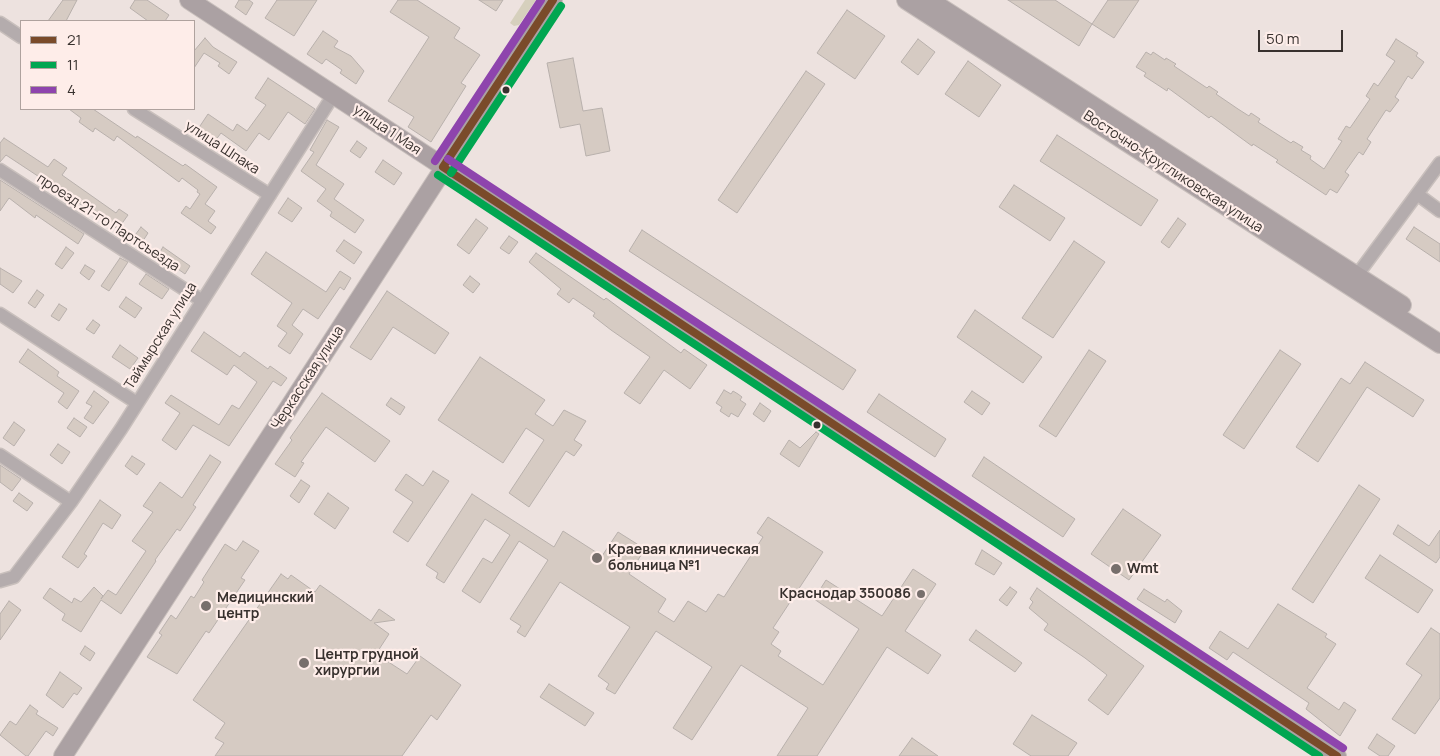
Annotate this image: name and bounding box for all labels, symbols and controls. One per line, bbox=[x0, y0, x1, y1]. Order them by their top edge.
legend bbox=[20, 20, 195, 110]
scale bar bbox=[1260, 20, 1345, 52]
text: 50 m bbox=[1266, 28, 1300, 49]
text: 21 bbox=[67, 29, 81, 50]
text: 11 bbox=[67, 54, 79, 75]
text: 4 bbox=[67, 79, 76, 100]
unlabelled marker bbox=[501, 85, 511, 95]
street label: улица 1 Мая bbox=[350, 101, 424, 159]
street label: Восточно-Кругликовская улица bbox=[1080, 108, 1266, 236]
street label: улица Шпака bbox=[182, 118, 262, 178]
street label: проезд 21-го Партсъезда bbox=[33, 171, 183, 275]
street label: Таймырская улица bbox=[121, 279, 201, 393]
street label: Черкасская улица bbox=[268, 323, 348, 433]
unlabelled marker bbox=[812, 420, 822, 430]
place label: Краевая клиническая больница №1 bbox=[608, 542, 759, 574]
marker: Краевая клиническая больница №1 bbox=[590, 551, 604, 565]
place label: Wmt bbox=[1127, 561, 1159, 577]
marker: Wmt bbox=[1109, 562, 1123, 576]
place label: Краснодар 350086 bbox=[779, 586, 911, 602]
marker: Краснодар 350086 bbox=[915, 588, 927, 600]
place label: Медицинский центр bbox=[217, 590, 314, 622]
marker: Медицинский центр bbox=[199, 599, 213, 613]
place label: Центр грудной хирургии bbox=[315, 647, 419, 680]
marker: Центр грудной хирургии bbox=[297, 656, 311, 670]

